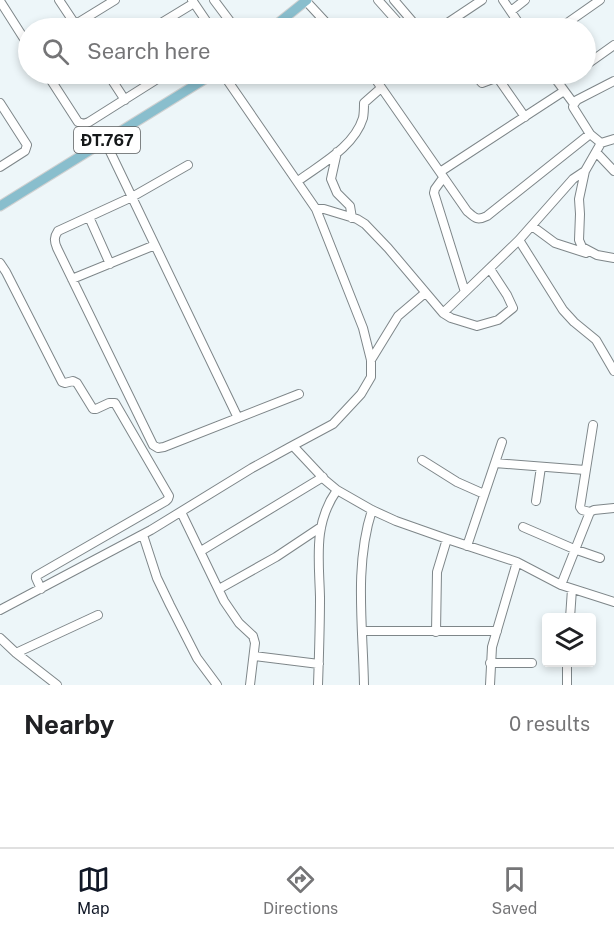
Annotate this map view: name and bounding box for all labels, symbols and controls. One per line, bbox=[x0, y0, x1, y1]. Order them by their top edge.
search box bbox=[18, 18, 596, 84]
icon: search bbox=[39, 35, 72, 68]
text: Search here bbox=[87, 38, 211, 64]
road number: ĐT.767 bbox=[74, 127, 140, 153]
map controls bbox=[542, 613, 596, 667]
button: layers bbox=[542, 613, 596, 667]
text: Nearby bbox=[24, 709, 114, 740]
text: 0 results bbox=[509, 712, 590, 736]
tab: Map bbox=[77, 863, 110, 918]
tab: Directions bbox=[263, 863, 338, 918]
tab: Saved bbox=[492, 863, 537, 918]

